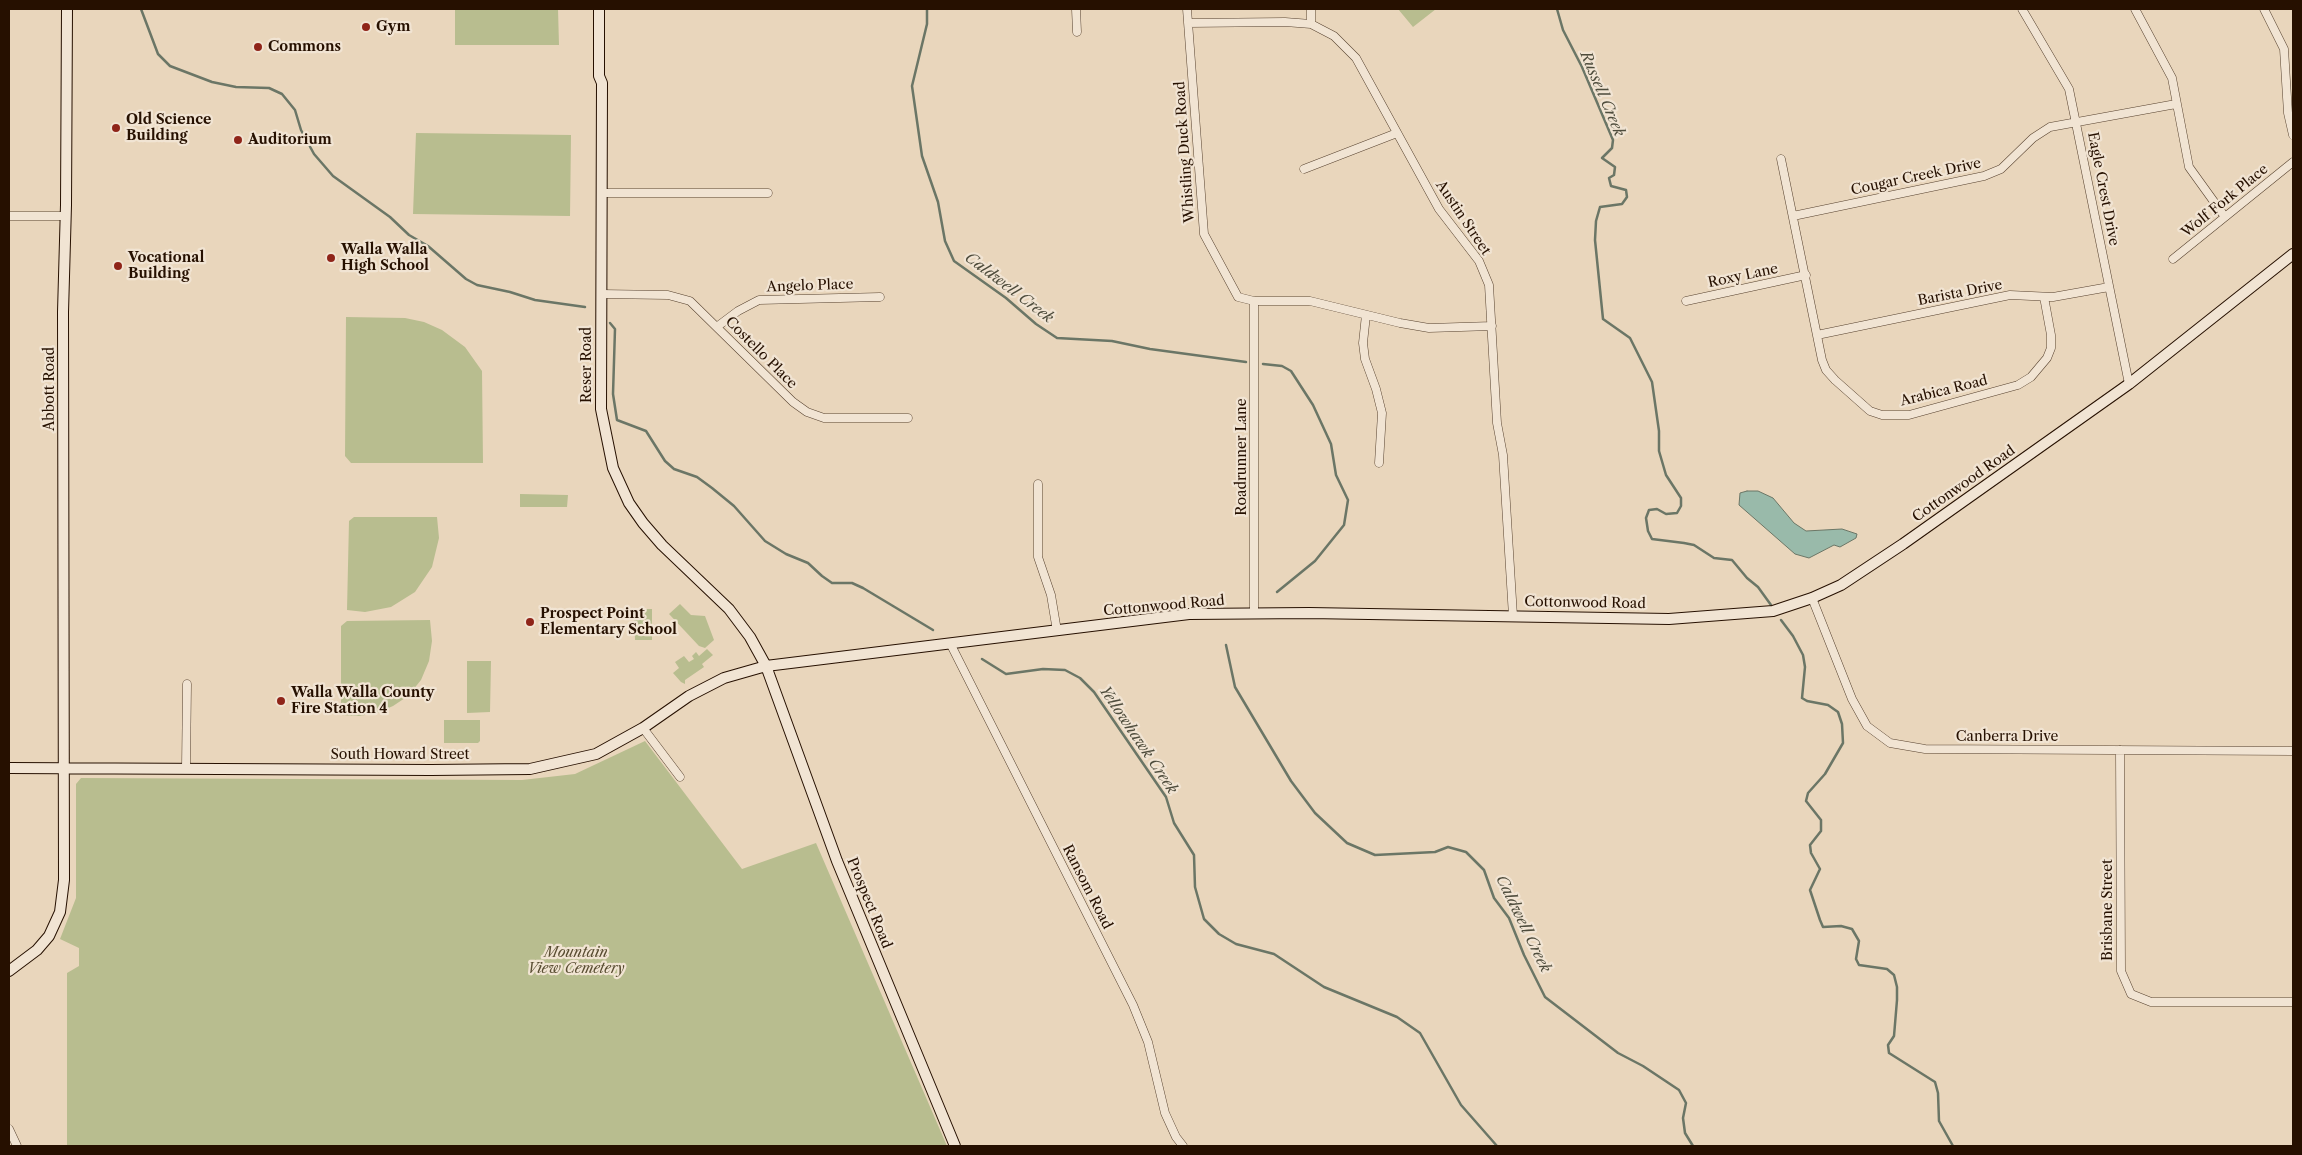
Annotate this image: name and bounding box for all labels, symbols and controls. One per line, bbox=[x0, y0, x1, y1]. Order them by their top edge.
place label: Gym bbox=[376, 19, 410, 35]
marker: Gym bbox=[360, 21, 372, 33]
place label: Commons bbox=[268, 39, 341, 55]
marker: Commons bbox=[252, 41, 264, 53]
water label: Russell Creek bbox=[1576, 48, 1628, 140]
street label: Whistling Duck Road bbox=[1172, 81, 1198, 223]
place label: Old Science Building bbox=[126, 112, 211, 144]
marker: Old Science Building bbox=[110, 122, 122, 134]
street label: Eagle Crest Drive bbox=[2084, 131, 2122, 247]
place label: Auditorium bbox=[248, 132, 332, 148]
marker: Auditorium bbox=[232, 134, 244, 146]
street label: Cougar Creek Drive bbox=[1849, 155, 1983, 199]
street label: Wolf Fork Place bbox=[2178, 161, 2272, 241]
street label: Austin Street bbox=[1432, 178, 1494, 258]
place label: Walla Walla High School bbox=[341, 242, 429, 274]
water label: Caldwell Creek bbox=[961, 249, 1057, 327]
place label: Vocational Building bbox=[128, 250, 204, 282]
marker: Walla Walla High School bbox=[325, 252, 337, 264]
marker: Vocational Building bbox=[112, 260, 124, 272]
street label: Roxy Lane bbox=[1706, 260, 1780, 292]
street label: Angelo Place bbox=[766, 276, 854, 296]
street label: Barista Drive bbox=[1916, 277, 2004, 309]
street label: Costello Place bbox=[722, 314, 800, 392]
street label: Reser Road bbox=[579, 327, 595, 403]
street label: Abbott Road bbox=[42, 347, 58, 431]
street label: Arabica Road bbox=[1899, 372, 1989, 410]
street label: Roadrunner Lane bbox=[1234, 398, 1250, 516]
street label: Cottonwood Road bbox=[1909, 442, 2019, 526]
street label: Cottonwood Road bbox=[1103, 592, 1225, 620]
street label: Cottonwood Road bbox=[1524, 594, 1646, 612]
place label: Prospect Point Elementary School bbox=[540, 606, 677, 638]
marker: Prospect Point Elementary School bbox=[524, 616, 536, 628]
water label: Yellowhawk Creek bbox=[1095, 682, 1181, 798]
place label: Walla Walla County Fire Station 4 bbox=[291, 685, 434, 718]
marker: Walla Walla County Fire Station 4 bbox=[275, 695, 287, 707]
street label: Canberra Drive bbox=[1956, 729, 2058, 745]
street label: South Howard Street bbox=[330, 747, 470, 763]
street label: Ransom Road bbox=[1059, 842, 1115, 932]
street label: Prospect Road bbox=[843, 855, 895, 951]
street label: Brisbane Street bbox=[2100, 859, 2116, 961]
water label: Caldwell Creek bbox=[1492, 872, 1554, 976]
park label: Mountain View Cemetery bbox=[527, 945, 625, 978]

